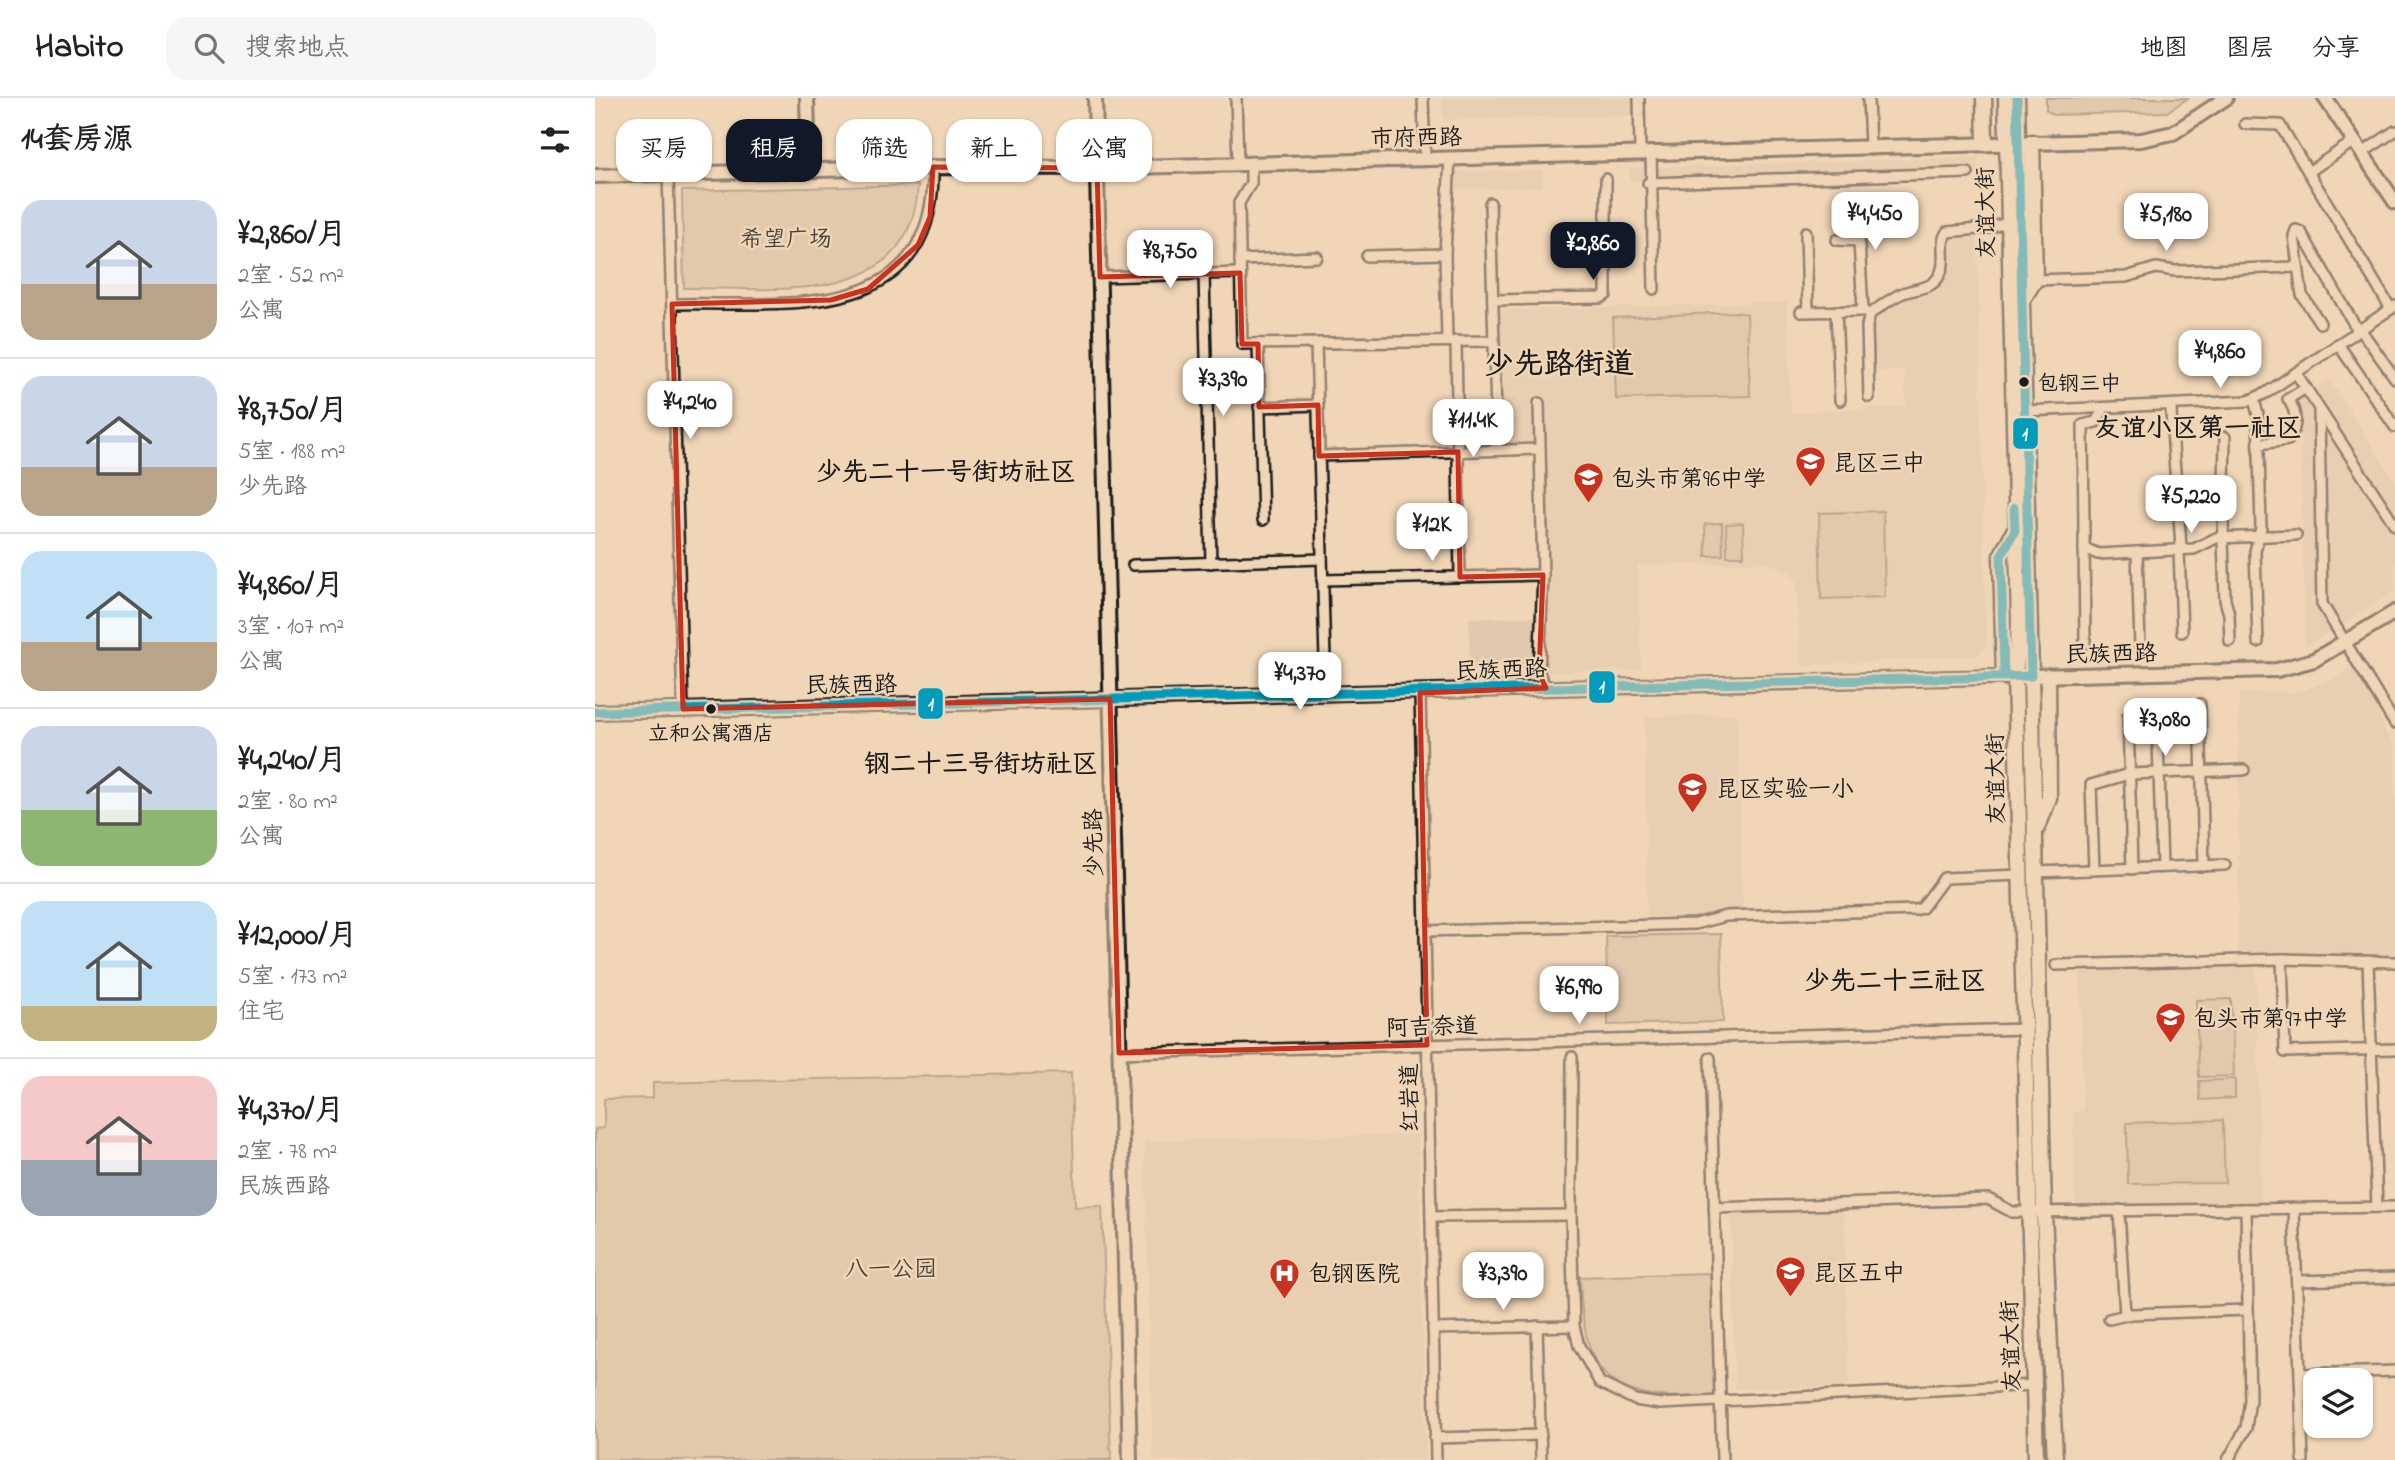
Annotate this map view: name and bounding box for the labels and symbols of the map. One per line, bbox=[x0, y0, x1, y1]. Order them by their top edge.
street label: 市府西路 bbox=[1370, 122, 1462, 157]
street label: 友谊大街 bbox=[1970, 167, 2005, 259]
pin: ¥4,450 bbox=[1818, 192, 1932, 252]
pin: ¥5,180 bbox=[2109, 194, 2223, 253]
pin: ¥2,860 bbox=[1536, 222, 1650, 282]
park label: 希望广场 bbox=[740, 224, 832, 257]
pin: ¥8,750 bbox=[1113, 230, 1227, 290]
pin: ¥4,860 bbox=[2163, 330, 2277, 390]
district label: 少先路街道 bbox=[1484, 344, 1634, 388]
pin: ¥3,390 bbox=[1166, 358, 1280, 418]
place label: 包钢三中 bbox=[2037, 370, 2121, 400]
marker: 包钢三中 bbox=[2017, 375, 2031, 389]
pin: ¥4,240 bbox=[633, 382, 747, 441]
pin: ¥11.4K bbox=[1416, 400, 1530, 459]
district label: 友谊小区第一社区 bbox=[2094, 411, 2302, 449]
line badge: 1 bbox=[2012, 417, 2039, 450]
text: 1 bbox=[2022, 422, 2028, 449]
school or university icon: 昆区三中 bbox=[1793, 445, 1827, 489]
place label: 昆区三中 bbox=[1833, 448, 1925, 481]
district label: 少先二十一号街坊社区 bbox=[816, 455, 1076, 493]
school or university icon: 包头市第96中学 bbox=[1571, 461, 1605, 505]
place label: 包头市第96中学 bbox=[1611, 464, 1766, 497]
pin: ¥5,220 bbox=[2134, 476, 2248, 535]
pin: ¥12K bbox=[1391, 504, 1473, 563]
street label: 民族西路 bbox=[2065, 638, 2157, 673]
pin: ¥4,370 bbox=[1243, 652, 1357, 712]
street label: 民族西路 bbox=[1455, 653, 1548, 690]
street label: 民族西路 bbox=[805, 669, 897, 704]
line badge: 1 bbox=[1588, 670, 1616, 704]
text: 1 bbox=[1599, 675, 1605, 702]
line badge: 1 bbox=[917, 687, 944, 720]
text: 1 bbox=[928, 692, 934, 719]
pin: ¥3,080 bbox=[2108, 698, 2222, 758]
marker: 立和公寓酒店 bbox=[704, 702, 718, 716]
place label: 立和公寓酒店 bbox=[648, 720, 774, 750]
street label: 友谊大街 bbox=[1980, 733, 2015, 825]
district label: 钢二十三号街坊社区 bbox=[864, 747, 1098, 785]
school or university icon: 昆区实验一小 bbox=[1676, 771, 1710, 815]
place label: 昆区实验一小 bbox=[1716, 774, 1854, 807]
street label: 少先路 bbox=[1078, 808, 1113, 878]
district label: 少先二十三社区 bbox=[1804, 964, 1986, 1002]
pin: ¥6,990 bbox=[1522, 967, 1636, 1026]
school or university icon: 包头市第97中学 bbox=[2153, 1001, 2187, 1045]
place label: 包头市第97中学 bbox=[2193, 1004, 2347, 1037]
street label: 阿吉奈道 bbox=[1386, 1010, 1479, 1047]
street label: 红岩道 bbox=[1394, 1063, 1429, 1133]
pin: ¥3,390 bbox=[1446, 1252, 1560, 1312]
park label: 八一公园 bbox=[845, 1254, 937, 1287]
school or university icon: 昆区五中 bbox=[1773, 1255, 1807, 1299]
hospital icon: 包钢医院 bbox=[1268, 1256, 1302, 1300]
place label: 昆区五中 bbox=[1813, 1258, 1905, 1291]
place label: 包钢医院 bbox=[1308, 1259, 1400, 1292]
street label: 友谊大街 bbox=[1994, 1299, 2031, 1392]

